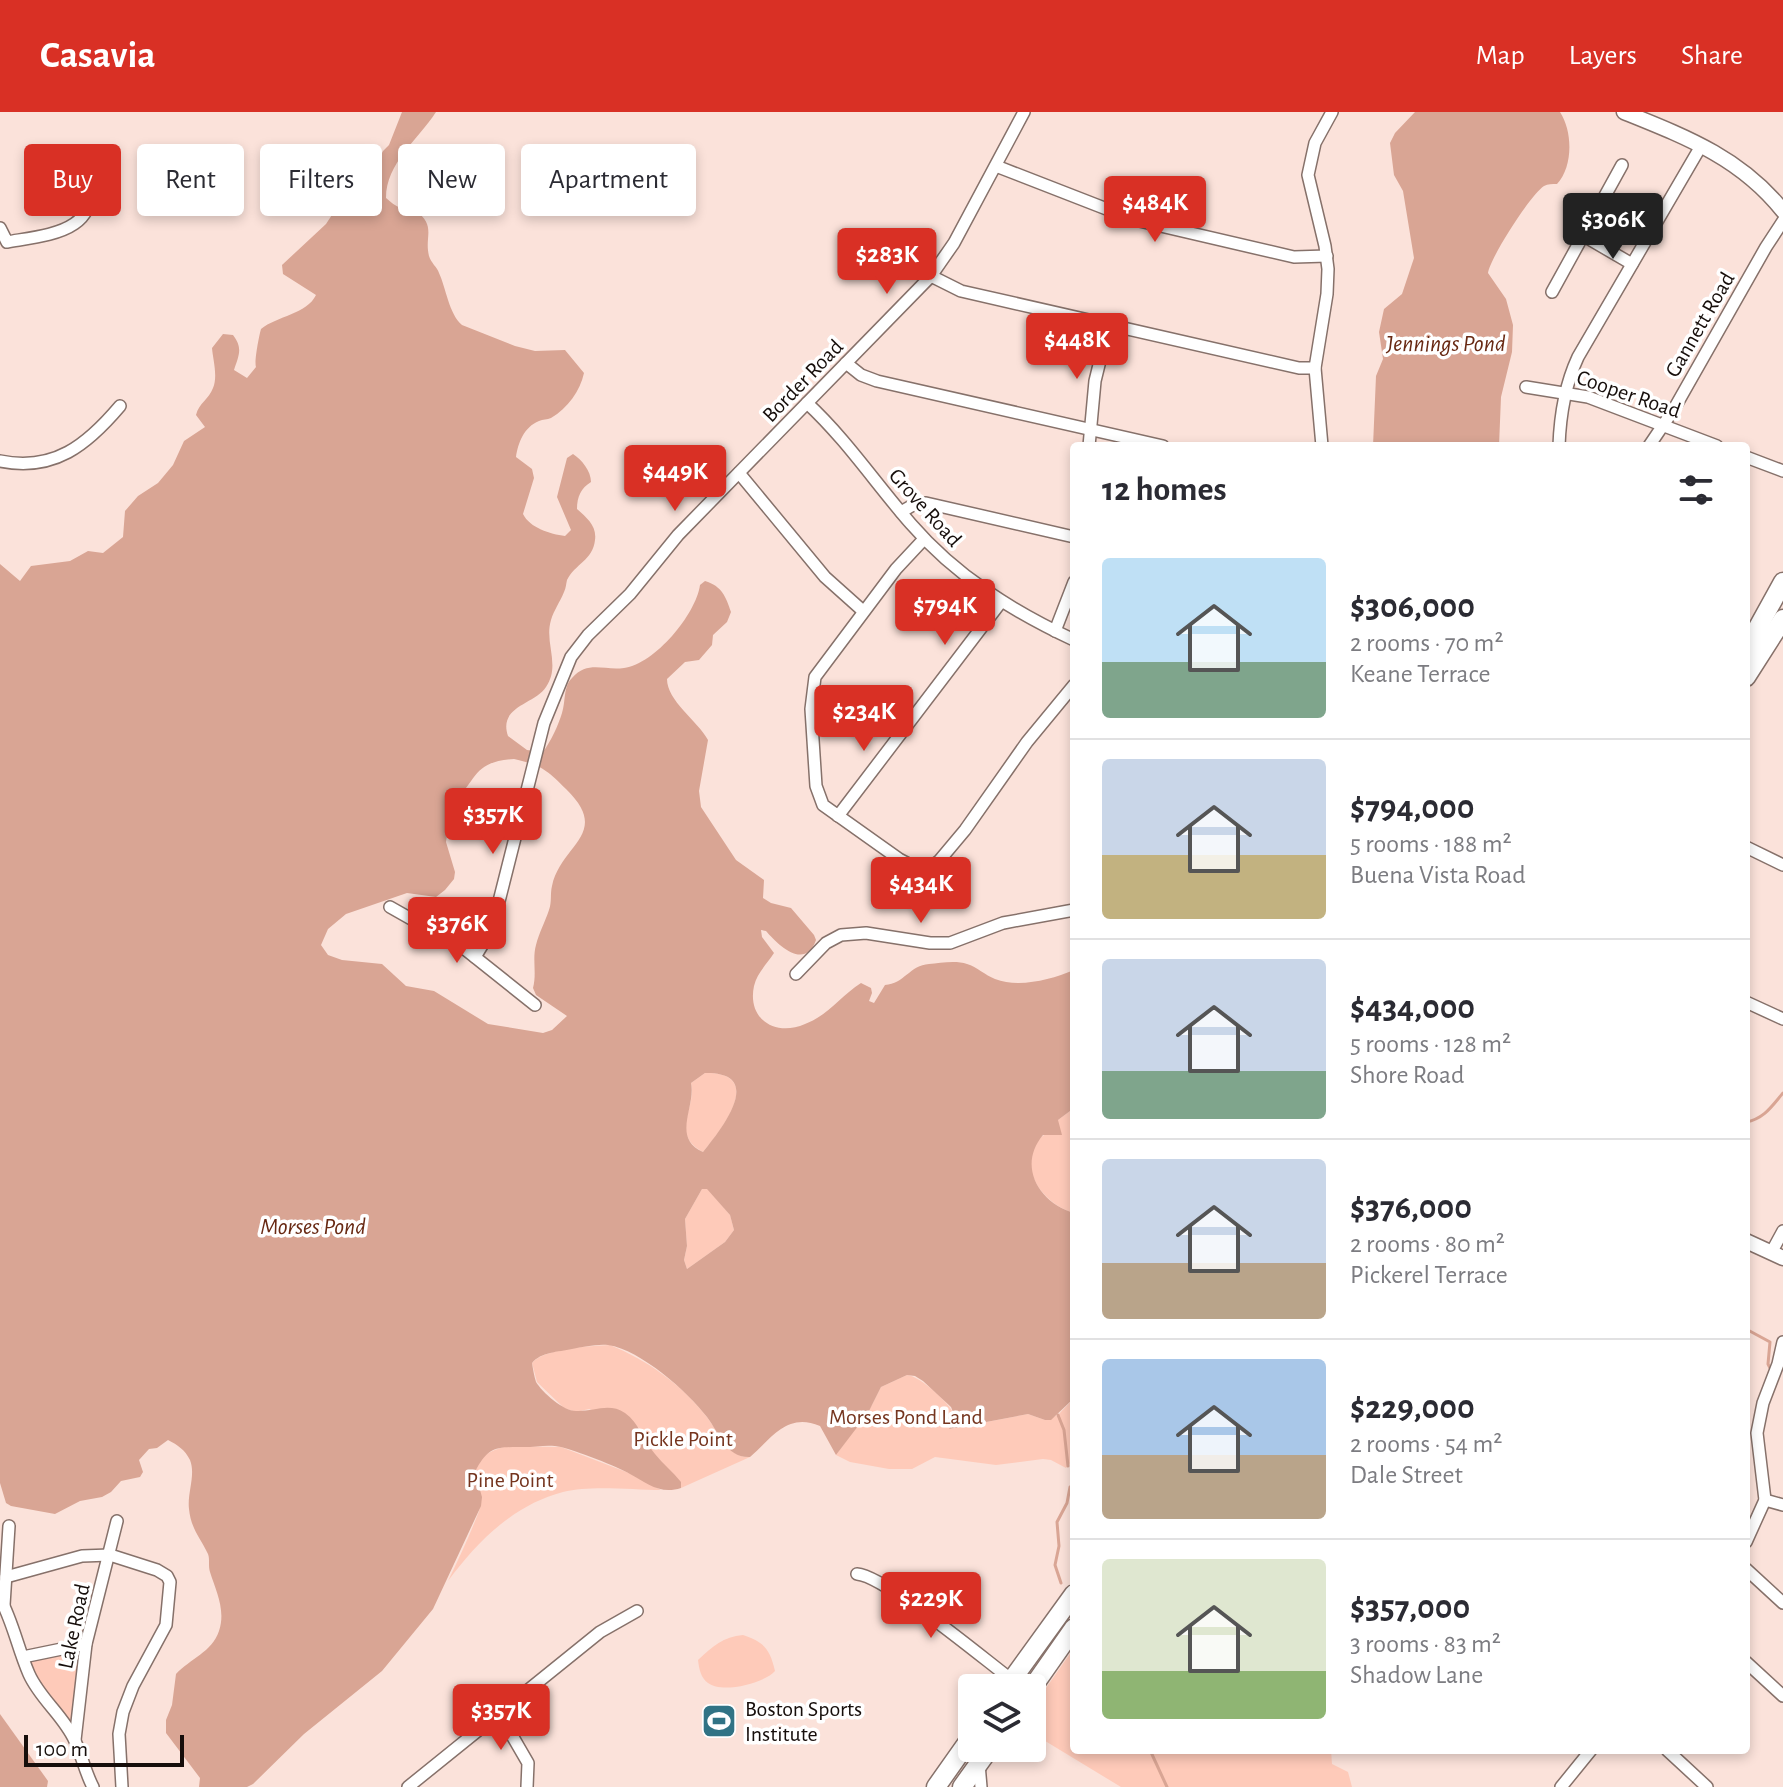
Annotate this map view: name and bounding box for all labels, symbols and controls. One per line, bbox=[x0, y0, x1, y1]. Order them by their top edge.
text: Casavia bbox=[40, 37, 156, 75]
text: Map bbox=[1476, 42, 1525, 70]
text: Layers bbox=[1569, 42, 1637, 70]
text: Share bbox=[1681, 42, 1743, 70]
chip: Buy bbox=[24, 144, 121, 216]
chip: Rent bbox=[137, 144, 244, 216]
chip: Filters bbox=[260, 144, 382, 216]
chip: New bbox=[398, 144, 505, 216]
chip: Apartment bbox=[521, 144, 696, 216]
pin: $484K bbox=[1099, 176, 1211, 244]
text: $484K bbox=[1122, 189, 1188, 215]
pin: $306K bbox=[1557, 193, 1669, 261]
text: $306K bbox=[1581, 206, 1645, 232]
pin: $283K bbox=[831, 228, 943, 296]
text: $283K bbox=[855, 241, 919, 267]
street label: Gannett Road bbox=[1661, 268, 1739, 381]
pin: $448K bbox=[1021, 313, 1133, 381]
text: $448K bbox=[1044, 326, 1110, 352]
water label: Jennings Pond bbox=[1386, 332, 1506, 356]
street label: Border Road bbox=[758, 335, 847, 426]
street label: Cooper Road bbox=[1574, 366, 1684, 422]
pin: $449K bbox=[619, 445, 731, 513]
text: $449K bbox=[642, 458, 708, 484]
street label: Grove Road bbox=[885, 464, 966, 551]
icon: filters bbox=[1674, 468, 1718, 512]
text: 12 homes bbox=[1102, 473, 1227, 507]
pin: $794K bbox=[889, 579, 1001, 647]
icon: home bbox=[1166, 590, 1262, 686]
text: $306,000 bbox=[1350, 590, 1475, 624]
text: $794K bbox=[913, 592, 977, 618]
text: 2 rooms · 70 m² bbox=[1350, 630, 1503, 656]
text: Keane Terrace bbox=[1350, 661, 1491, 687]
pin: $234K bbox=[808, 685, 920, 753]
text: $234K bbox=[832, 698, 896, 724]
pin: $357K bbox=[437, 788, 549, 856]
icon: home bbox=[1166, 791, 1262, 887]
text: $794,000 bbox=[1350, 791, 1474, 825]
text: $357K bbox=[463, 801, 523, 827]
text: 5 rooms · 188 m² bbox=[1350, 831, 1512, 857]
pin: $434K bbox=[865, 857, 977, 925]
text: Buena Vista Road bbox=[1350, 862, 1526, 888]
text: $434K bbox=[889, 870, 953, 896]
pin: $376K bbox=[401, 897, 513, 965]
text: $376K bbox=[426, 910, 488, 936]
icon: home bbox=[1166, 991, 1262, 1087]
text: $434,000 bbox=[1350, 991, 1475, 1025]
text: 5 rooms · 128 m² bbox=[1350, 1031, 1511, 1057]
text: Shore Road bbox=[1350, 1062, 1464, 1088]
icon: home bbox=[1166, 1191, 1262, 1287]
text: $376,000 bbox=[1350, 1191, 1472, 1225]
water label: Morses Pond bbox=[260, 1215, 366, 1239]
text: 2 rooms · 80 m² bbox=[1350, 1231, 1505, 1257]
text: Pickerel Terrace bbox=[1350, 1262, 1508, 1288]
icon: home bbox=[1166, 1391, 1262, 1487]
text: $229,000 bbox=[1350, 1391, 1475, 1425]
park label: Morses Pond Land bbox=[829, 1406, 983, 1428]
park label: Pickle Point bbox=[633, 1428, 733, 1450]
text: 2 rooms · 54 m² bbox=[1350, 1431, 1502, 1457]
text: Dale Street bbox=[1350, 1462, 1463, 1488]
park label: Pine Point bbox=[467, 1469, 553, 1491]
pin: $229K bbox=[875, 1572, 987, 1640]
street label: Lake Road bbox=[54, 1582, 94, 1671]
text: $229K bbox=[899, 1585, 963, 1611]
icon: home bbox=[1166, 1591, 1262, 1687]
text: $357,000 bbox=[1350, 1591, 1470, 1625]
text: 3 rooms · 83 m² bbox=[1350, 1631, 1501, 1657]
text: Shadow Lane bbox=[1350, 1662, 1483, 1688]
map controls bbox=[958, 1674, 1046, 1762]
button: layers bbox=[958, 1674, 1046, 1762]
pin: $357K bbox=[445, 1684, 557, 1752]
text: $357K bbox=[471, 1697, 531, 1723]
place label: Boston Sports Institute bbox=[745, 1698, 862, 1745]
sports icon: Boston Sports Institute bbox=[700, 1702, 738, 1740]
scale bar bbox=[24, 1731, 184, 1767]
text: 100 m bbox=[36, 1738, 88, 1760]

